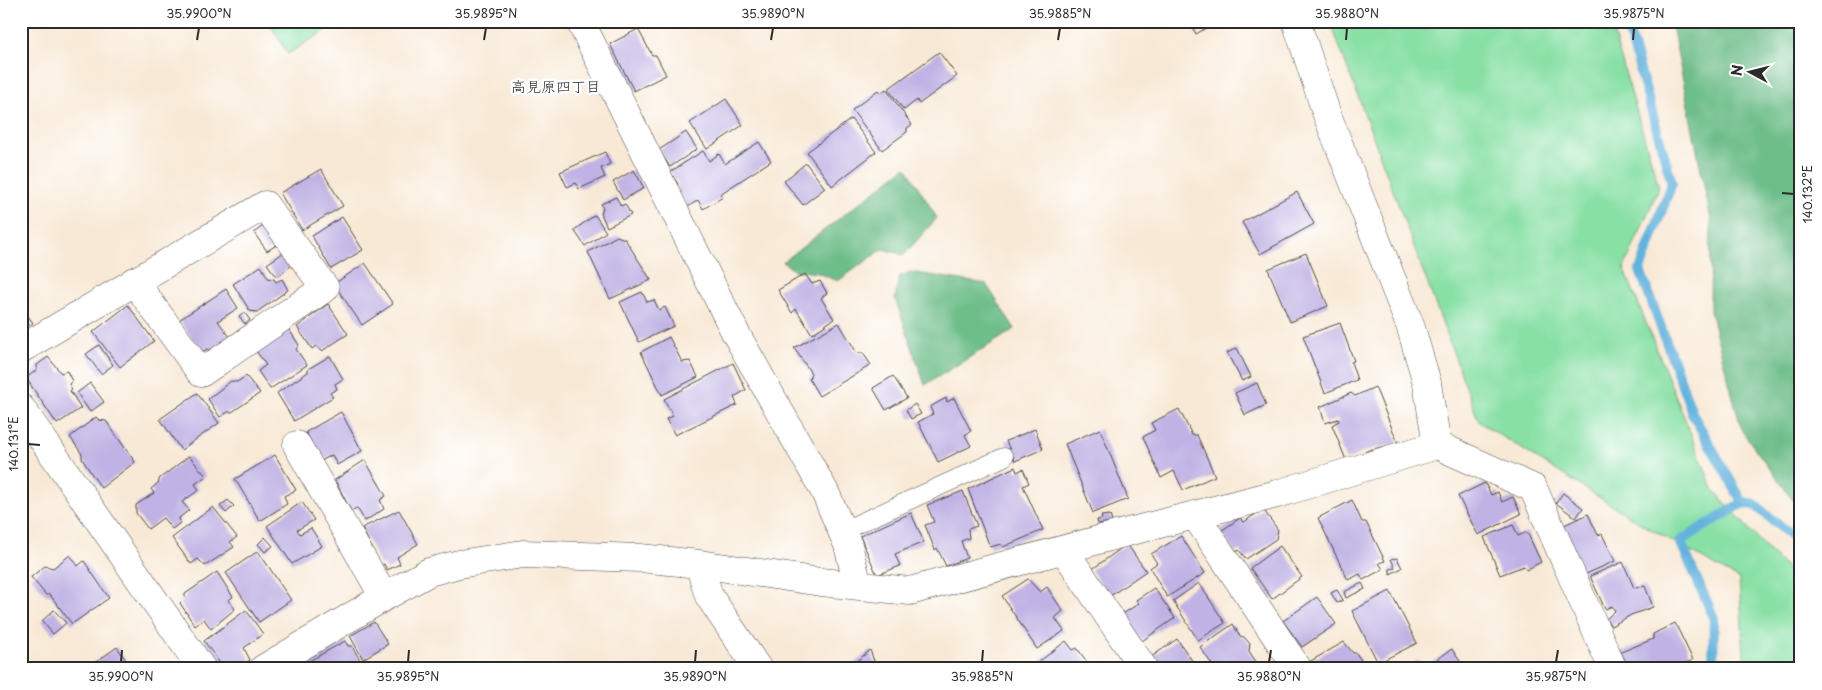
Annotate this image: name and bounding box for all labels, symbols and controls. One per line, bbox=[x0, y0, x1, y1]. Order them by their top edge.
text: 35.9900°N bbox=[166, 4, 232, 22]
text: 35.9895°N bbox=[455, 4, 517, 22]
text: 35.9890°N bbox=[741, 4, 805, 22]
text: 35.9885°N bbox=[1029, 4, 1091, 22]
text: 35.9880°N bbox=[1315, 4, 1379, 22]
text: 35.9875°N bbox=[1603, 4, 1665, 22]
north arrow bbox=[1724, 48, 1774, 98]
text: N bbox=[1726, 64, 1748, 77]
district label: 高見原四丁目 bbox=[511, 74, 601, 97]
text: 140.132°E bbox=[1798, 165, 1816, 223]
text: 140.131°E bbox=[4, 417, 22, 471]
text: 35.9900°N bbox=[88, 667, 154, 685]
text: 35.9895°N bbox=[377, 667, 439, 685]
text: 35.9890°N bbox=[663, 667, 727, 685]
text: 35.9885°N bbox=[951, 667, 1013, 685]
text: 35.9880°N bbox=[1237, 667, 1301, 685]
text: 35.9875°N bbox=[1525, 667, 1587, 685]

